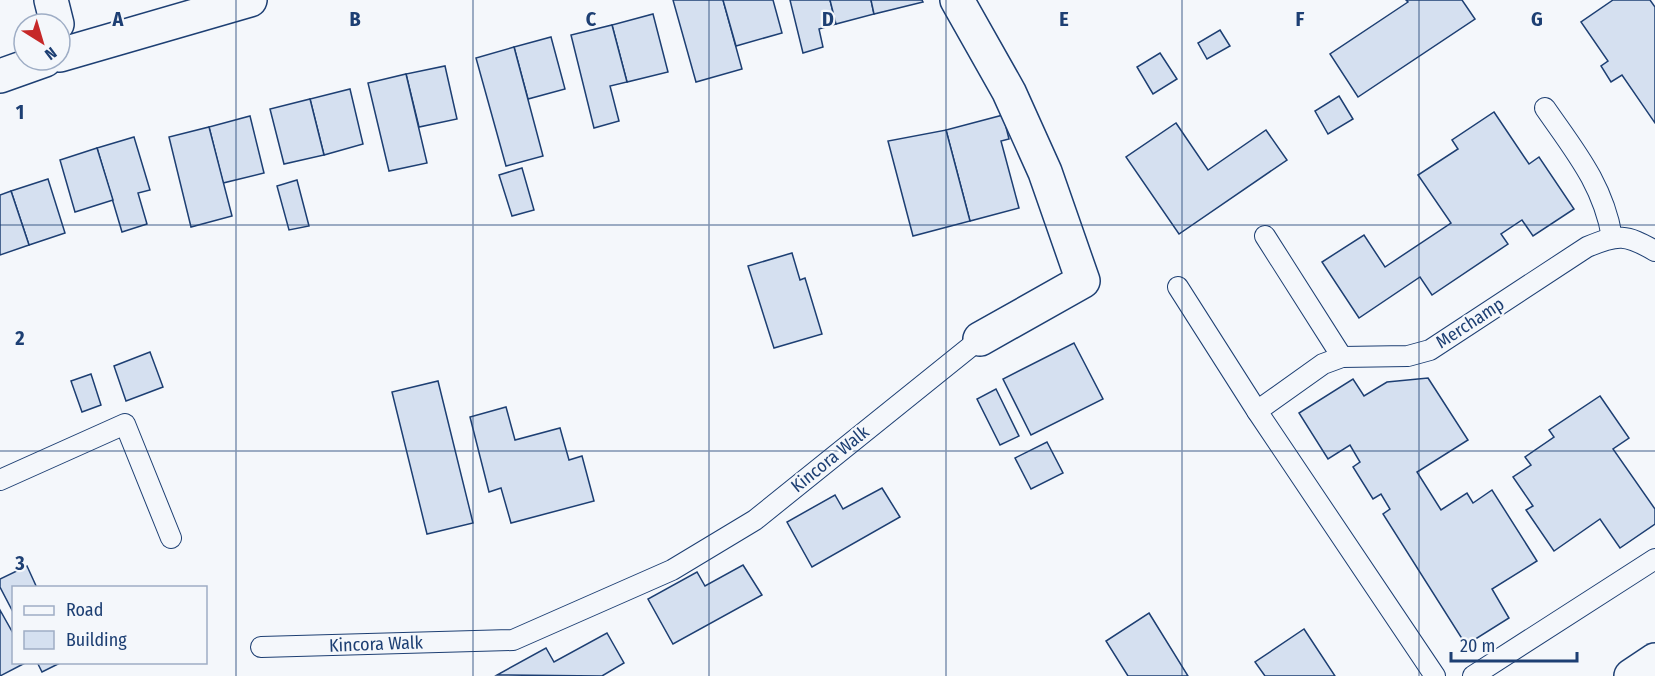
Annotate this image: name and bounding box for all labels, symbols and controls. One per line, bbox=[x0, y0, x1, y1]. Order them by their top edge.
text: A bbox=[112, 7, 125, 31]
text: B bbox=[349, 7, 361, 31]
text: C bbox=[586, 7, 597, 31]
text: D bbox=[822, 7, 834, 31]
text: E bbox=[1059, 7, 1069, 31]
text: F bbox=[1296, 7, 1305, 31]
text: G bbox=[1531, 7, 1543, 31]
north arrow bbox=[12, 12, 72, 72]
text: N bbox=[41, 43, 60, 64]
text: 1 bbox=[16, 100, 24, 124]
street label: Merchamp bbox=[1432, 293, 1508, 353]
text: 2 bbox=[14, 326, 25, 350]
street label: Kincora Walk bbox=[787, 421, 874, 497]
text: 3 bbox=[14, 551, 25, 575]
legend bbox=[12, 586, 207, 664]
text: Road bbox=[66, 599, 103, 621]
scale bar bbox=[1451, 625, 1577, 663]
text: Building bbox=[66, 629, 127, 651]
street label: Kincora Walk bbox=[329, 631, 424, 657]
text: 20 m bbox=[1460, 635, 1495, 657]

